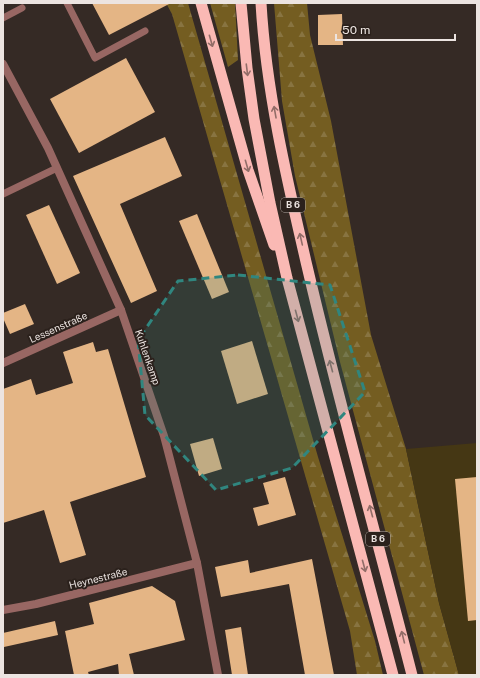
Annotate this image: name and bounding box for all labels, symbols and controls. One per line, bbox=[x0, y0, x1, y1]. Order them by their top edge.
scale bar bbox=[336, 16, 455, 42]
text: 50 m bbox=[342, 23, 370, 37]
one-way arrow bbox=[208, 34, 215, 47]
one-way arrow bbox=[244, 63, 251, 76]
one-way arrow bbox=[271, 106, 279, 119]
one-way arrow bbox=[244, 159, 251, 172]
road number: B 6 bbox=[281, 198, 305, 212]
one-way arrow bbox=[296, 233, 304, 246]
street label: Lessenstraße bbox=[27, 309, 89, 345]
one-way arrow bbox=[294, 309, 302, 322]
street label: Kuhlenkamp bbox=[133, 328, 163, 386]
one-way arrow bbox=[327, 359, 334, 372]
one-way arrow bbox=[366, 505, 374, 518]
road number: B 6 bbox=[366, 532, 390, 546]
one-way arrow bbox=[361, 559, 369, 572]
street label: Heynestraße bbox=[68, 565, 129, 591]
one-way arrow bbox=[398, 631, 406, 644]

